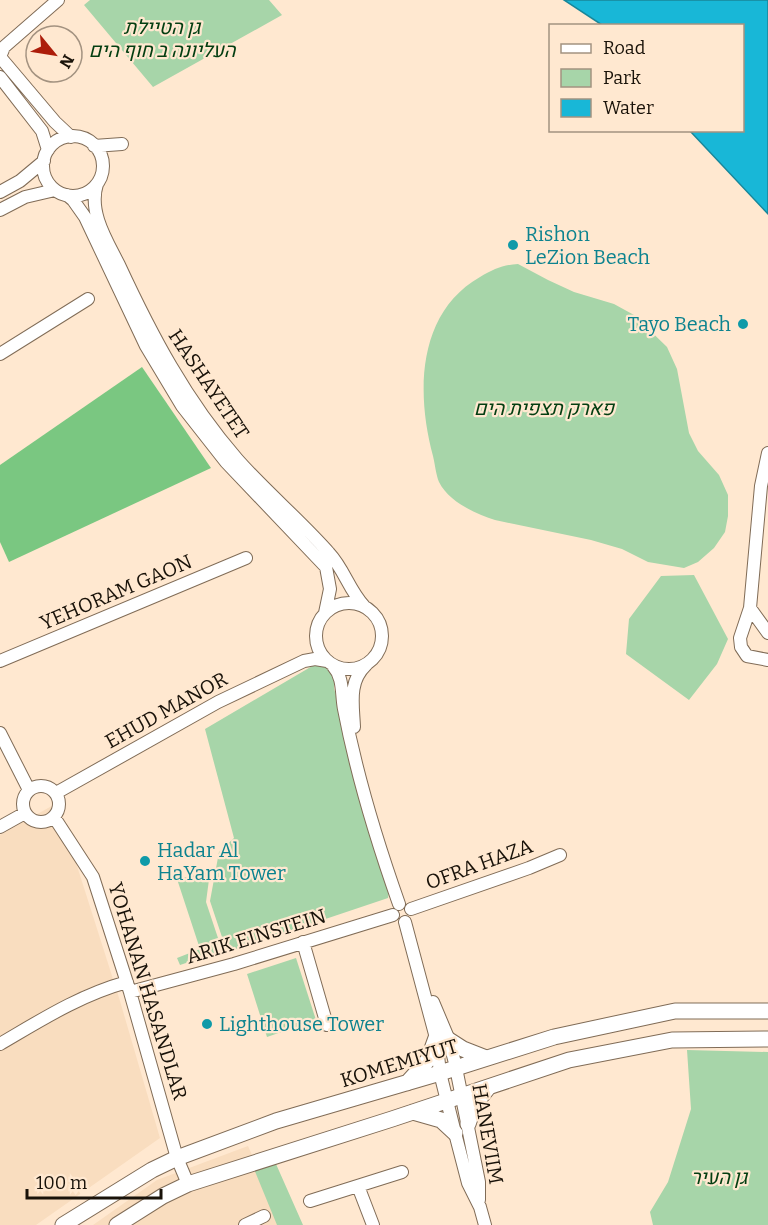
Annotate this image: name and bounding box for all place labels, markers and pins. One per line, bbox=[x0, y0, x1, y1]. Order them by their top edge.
place label: Rishon LeZion Beach bbox=[525, 222, 650, 269]
marker: Rishon LeZion Beach bbox=[506, 238, 520, 252]
place label: Tayo Beach bbox=[628, 312, 732, 336]
marker: Tayo Beach bbox=[736, 317, 750, 331]
place label: Hadar Al HaYam Tower bbox=[157, 838, 286, 885]
marker: Hadar Al HaYam Tower bbox=[138, 854, 152, 868]
place label: Lighthouse Tower bbox=[219, 1012, 384, 1036]
marker: Lighthouse Tower bbox=[200, 1017, 214, 1031]

